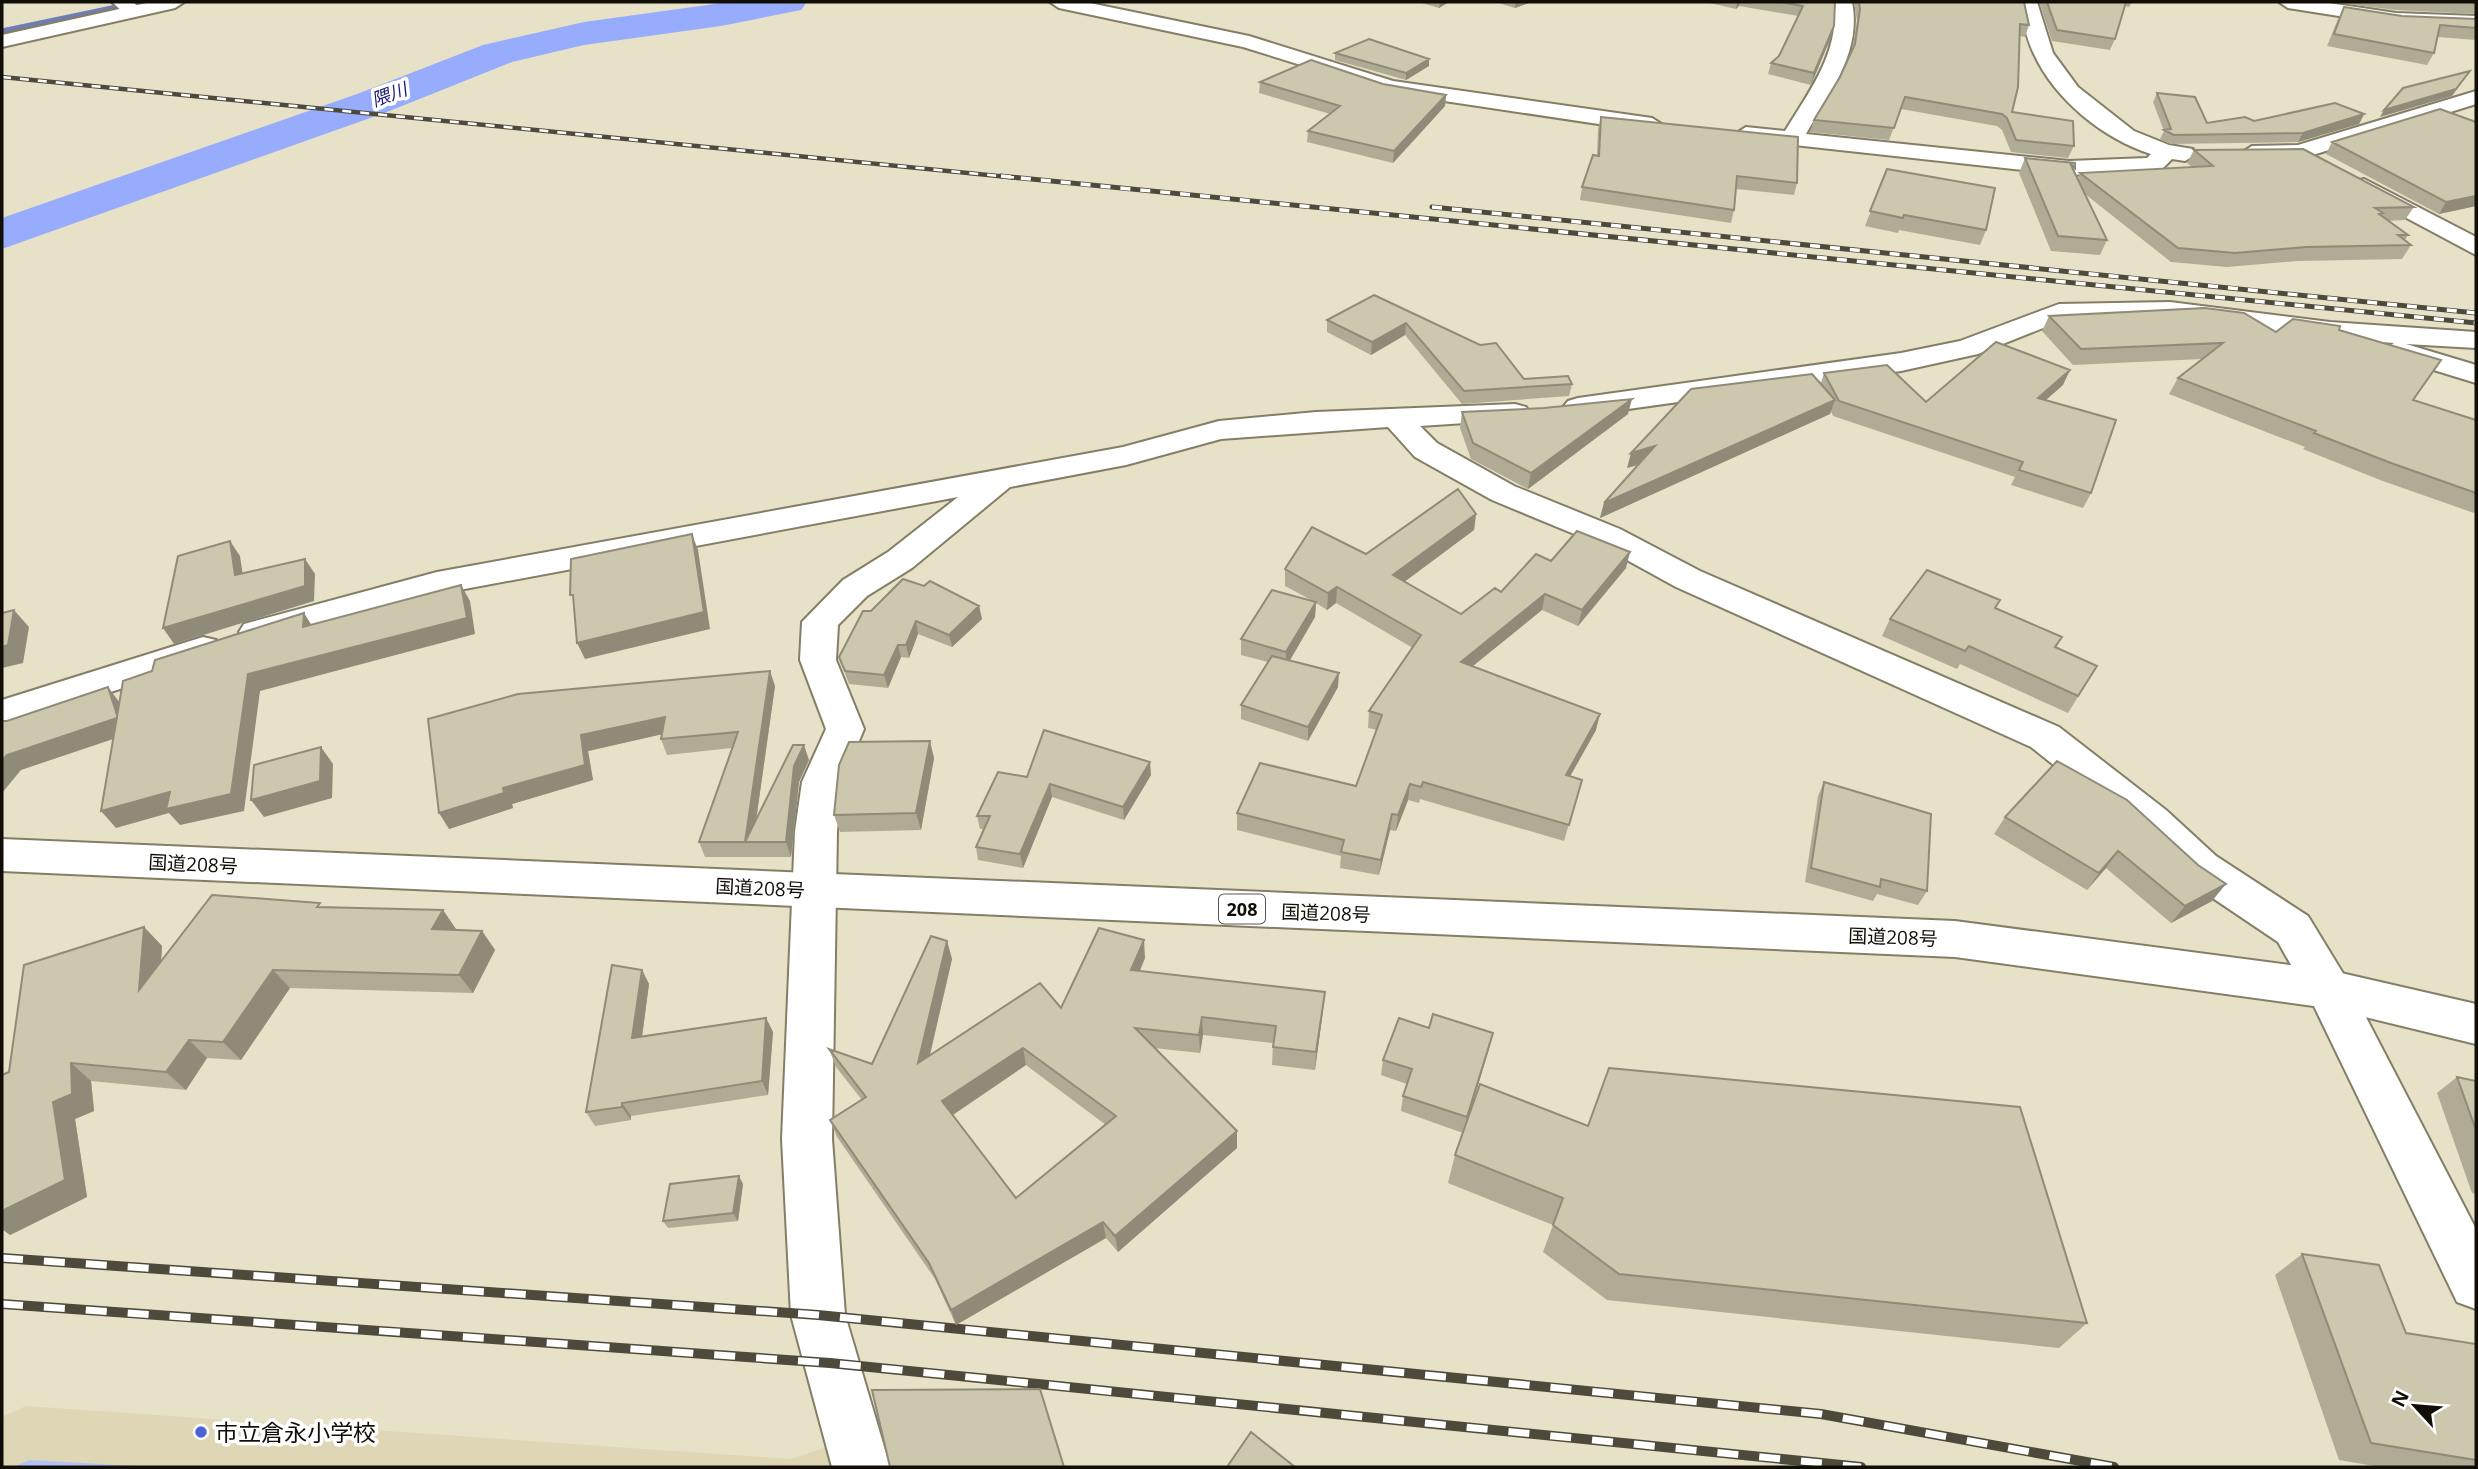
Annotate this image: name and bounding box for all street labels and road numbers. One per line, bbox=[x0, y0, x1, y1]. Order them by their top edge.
street label: 国道208号 bbox=[148, 849, 238, 879]
street label: 国道208号 bbox=[715, 873, 805, 903]
road number: 208 bbox=[1219, 894, 1265, 924]
street label: 国道208号 bbox=[1281, 898, 1371, 928]
street label: 国道208号 bbox=[1848, 922, 1938, 952]

